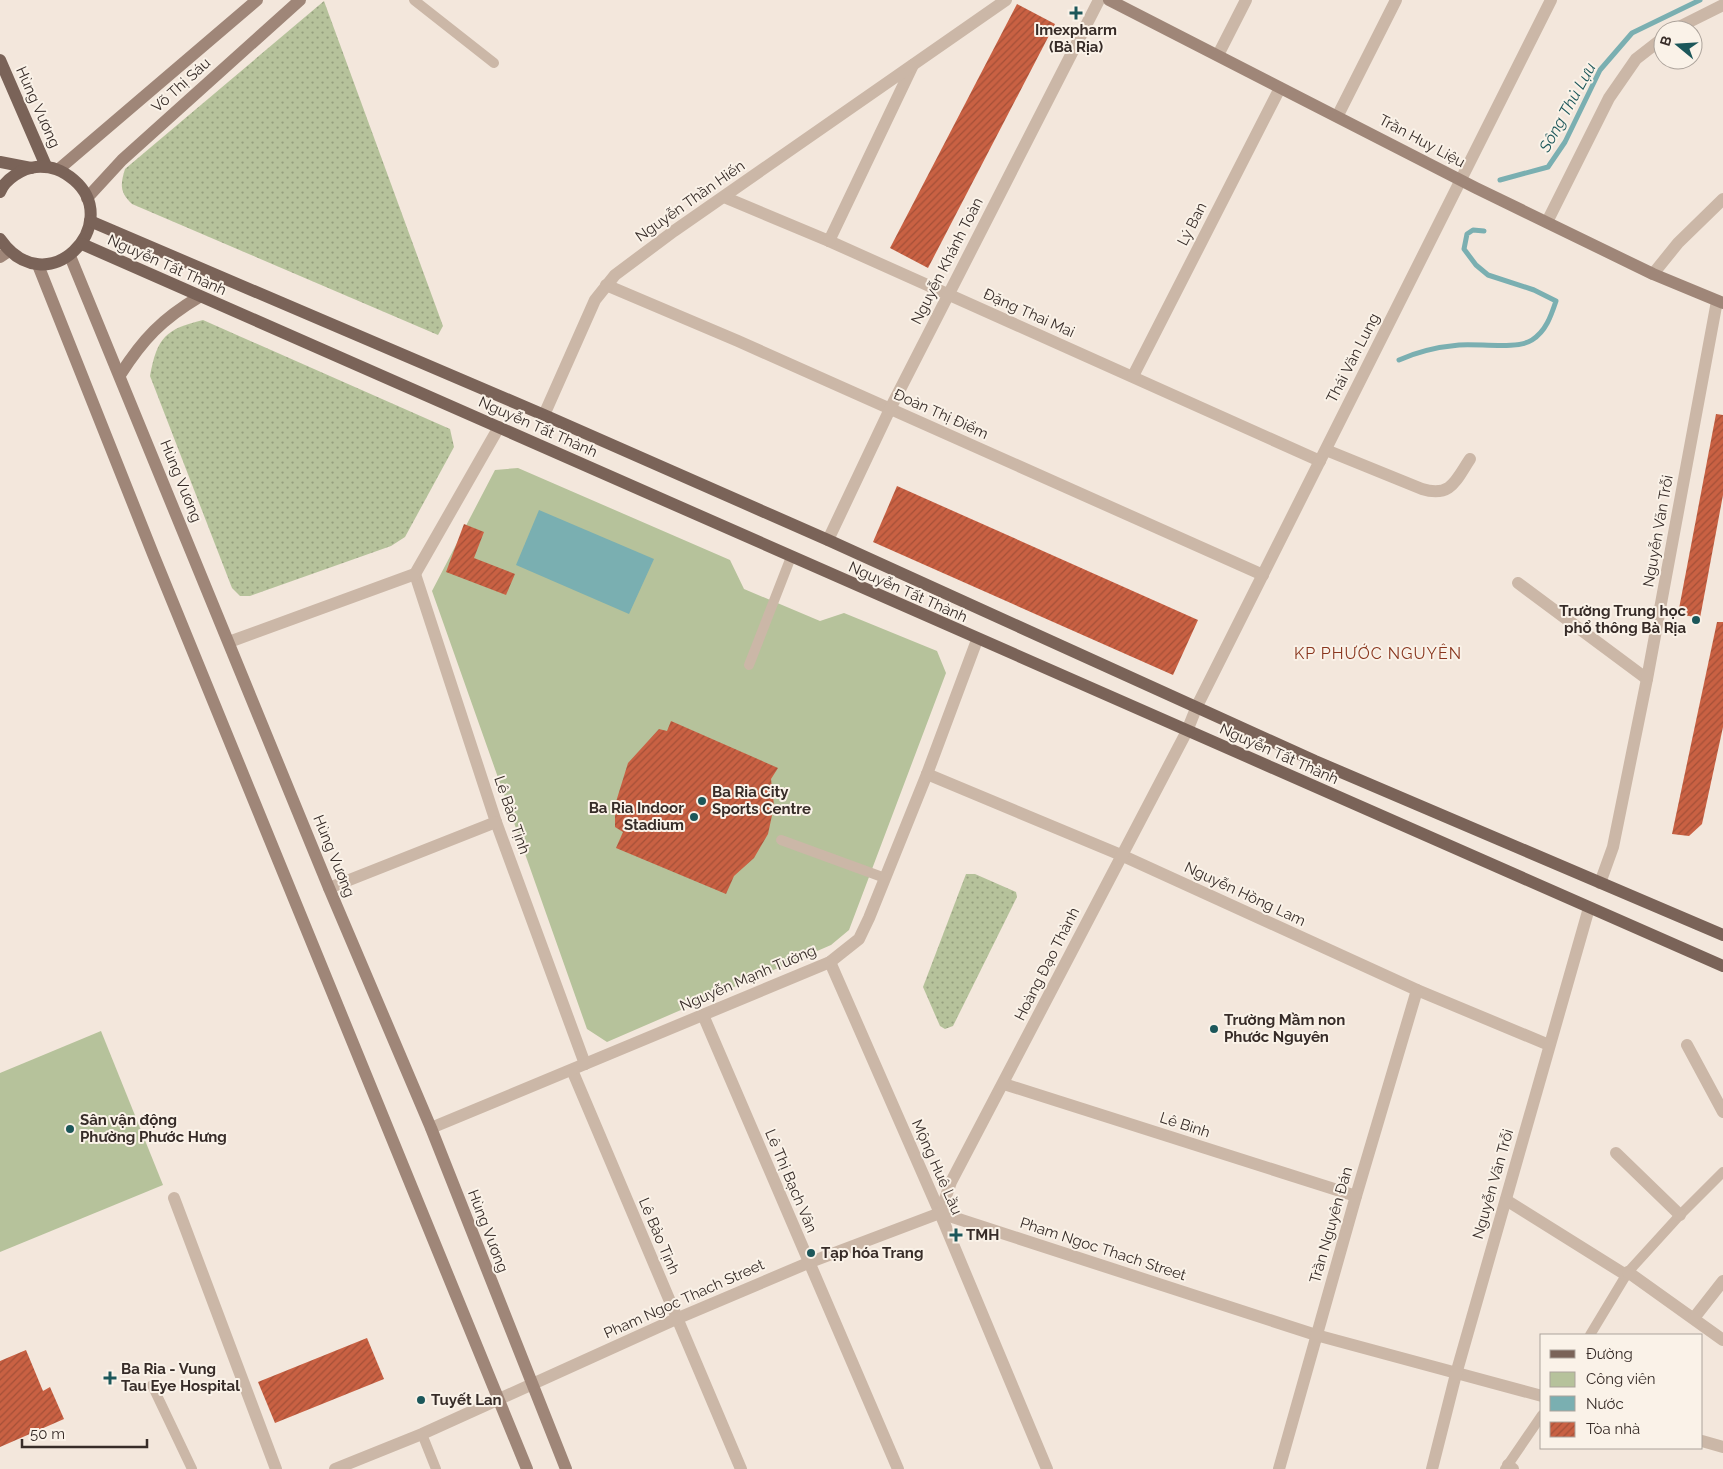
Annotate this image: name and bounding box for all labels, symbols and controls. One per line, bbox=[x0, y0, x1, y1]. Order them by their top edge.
marker: Imexpharm (Bà Rịa) bbox=[1070, 7, 1082, 19]
north arrow bbox=[1653, 20, 1703, 70]
place label: Imexpharm (Bà Rịa) bbox=[1035, 21, 1117, 56]
text: B bbox=[1657, 34, 1675, 48]
street label: Võ Thị Sáu bbox=[148, 54, 214, 116]
water label: Sông Thủ Lựu bbox=[1535, 59, 1600, 156]
street label: Hùng Vương bbox=[12, 63, 64, 151]
street label: Trần Huy Liệu bbox=[1376, 111, 1468, 171]
street label: Nguyễn Thần Hiến bbox=[632, 157, 748, 245]
street label: Nguyễn Khánh Toàn bbox=[907, 195, 987, 327]
street label: Lý Ban bbox=[1174, 199, 1210, 249]
street label: Nguyễn Tất Thành bbox=[105, 231, 229, 299]
street label: Đặng Thai Mai bbox=[981, 285, 1077, 341]
street label: Thái Văn Lung bbox=[1323, 310, 1383, 406]
street label: Đoàn Thị Điểm bbox=[891, 385, 991, 443]
street label: Nguyễn Tất Thành bbox=[476, 393, 600, 461]
street label: Hùng Vương bbox=[156, 437, 206, 525]
street label: Nguyễn Văn Trỗi bbox=[1639, 473, 1677, 589]
street label: Nguyễn Tất Thành bbox=[846, 558, 970, 626]
place label: Trường Trung học phổ thông Bà Rịa bbox=[1559, 602, 1687, 637]
marker: Trường Trung học phổ thông Bà Rịa bbox=[1690, 614, 1702, 626]
district label: KP PHƯỚC NGUYÊN bbox=[1294, 643, 1462, 663]
street label: Nguyễn Tất Thành bbox=[1217, 720, 1341, 788]
street label: Lê Bảo Tịnh bbox=[490, 773, 534, 857]
place label: Ba Ria City Sports Centre bbox=[712, 783, 811, 818]
marker: Ba Ria City Sports Centre bbox=[696, 795, 708, 807]
place label: Ba Ria Indoor Stadium bbox=[589, 799, 684, 834]
marker: Ba Ria Indoor Stadium bbox=[688, 811, 700, 823]
street label: Hùng Vương bbox=[309, 812, 359, 900]
street label: Nguyễn Hồng Lam bbox=[1182, 858, 1308, 930]
street label: Hoàng Đạo Thành bbox=[1011, 904, 1083, 1024]
street label: Nguyễn Mạnh Tường bbox=[677, 941, 819, 1015]
place label: Trường Mầm non Phước Nguyên bbox=[1224, 1011, 1345, 1046]
marker: Trường Mầm non Phước Nguyên bbox=[1208, 1023, 1220, 1035]
street label: Lê Bình bbox=[1158, 1108, 1212, 1142]
place label: Sân vận động Phường Phước Hưng bbox=[80, 1111, 227, 1146]
street label: Mộng Huê Lầu bbox=[908, 1117, 966, 1217]
marker: Sân vận động Phường Phước Hưng bbox=[64, 1123, 76, 1135]
street label: Lê Thị Bạch Vân bbox=[761, 1127, 821, 1235]
street label: Nguyễn Văn Trỗi bbox=[1469, 1127, 1517, 1241]
street label: Trần Nguyên Đán bbox=[1306, 1165, 1356, 1285]
street label: Hùng Vương bbox=[464, 1187, 512, 1275]
street label: Lê Bảo Tịnh bbox=[635, 1195, 683, 1277]
street label: Pham Ngoc Thach Street bbox=[1018, 1214, 1188, 1284]
place label: TMH bbox=[966, 1226, 999, 1244]
marker: TMH bbox=[950, 1229, 962, 1241]
place label: Tạp hóa Trang bbox=[821, 1244, 923, 1262]
marker: Tạp hóa Trang bbox=[805, 1247, 817, 1259]
street label: Pham Ngoc Thach Street bbox=[601, 1255, 767, 1343]
legend bbox=[1540, 1334, 1703, 1449]
text: Đường bbox=[1586, 1345, 1633, 1363]
place label: Ba Ria - Vung Tau Eye Hospital bbox=[121, 1360, 240, 1395]
text: Công viên bbox=[1586, 1370, 1655, 1388]
marker: Ba Ria - Vung Tau Eye Hospital bbox=[103, 1371, 117, 1385]
place label: Tuyết Lan bbox=[431, 1391, 502, 1409]
marker: Tuyết Lan bbox=[415, 1394, 427, 1406]
text: Nước bbox=[1586, 1395, 1624, 1413]
scale bar bbox=[22, 1416, 148, 1448]
text: Tòa nhà bbox=[1586, 1420, 1640, 1438]
text: 50 m bbox=[30, 1425, 65, 1443]

